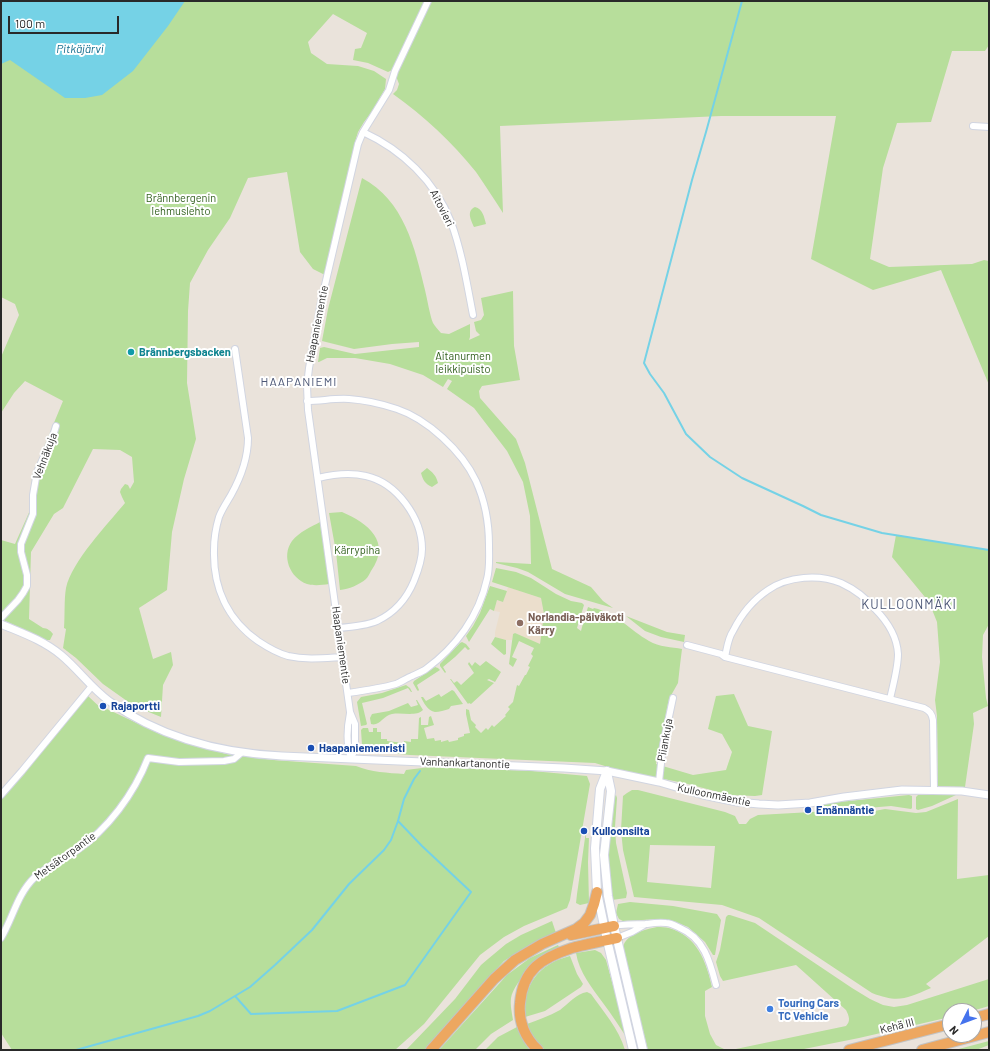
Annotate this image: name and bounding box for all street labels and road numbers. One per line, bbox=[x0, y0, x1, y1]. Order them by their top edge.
street label: Aitovieri bbox=[427, 187, 457, 229]
street label: Haapaniementie bbox=[303, 284, 331, 364]
street label: Vehnäkuja bbox=[30, 431, 60, 481]
street label: Haapaniementie bbox=[329, 605, 353, 685]
street label: Piiankuja bbox=[655, 717, 675, 763]
street label: Vanhankartanontie bbox=[420, 755, 510, 771]
street label: Kulloonmäentie bbox=[676, 781, 752, 809]
street label: Metsätorpantie bbox=[32, 829, 98, 883]
street label: Kehä III bbox=[879, 1015, 915, 1037]

